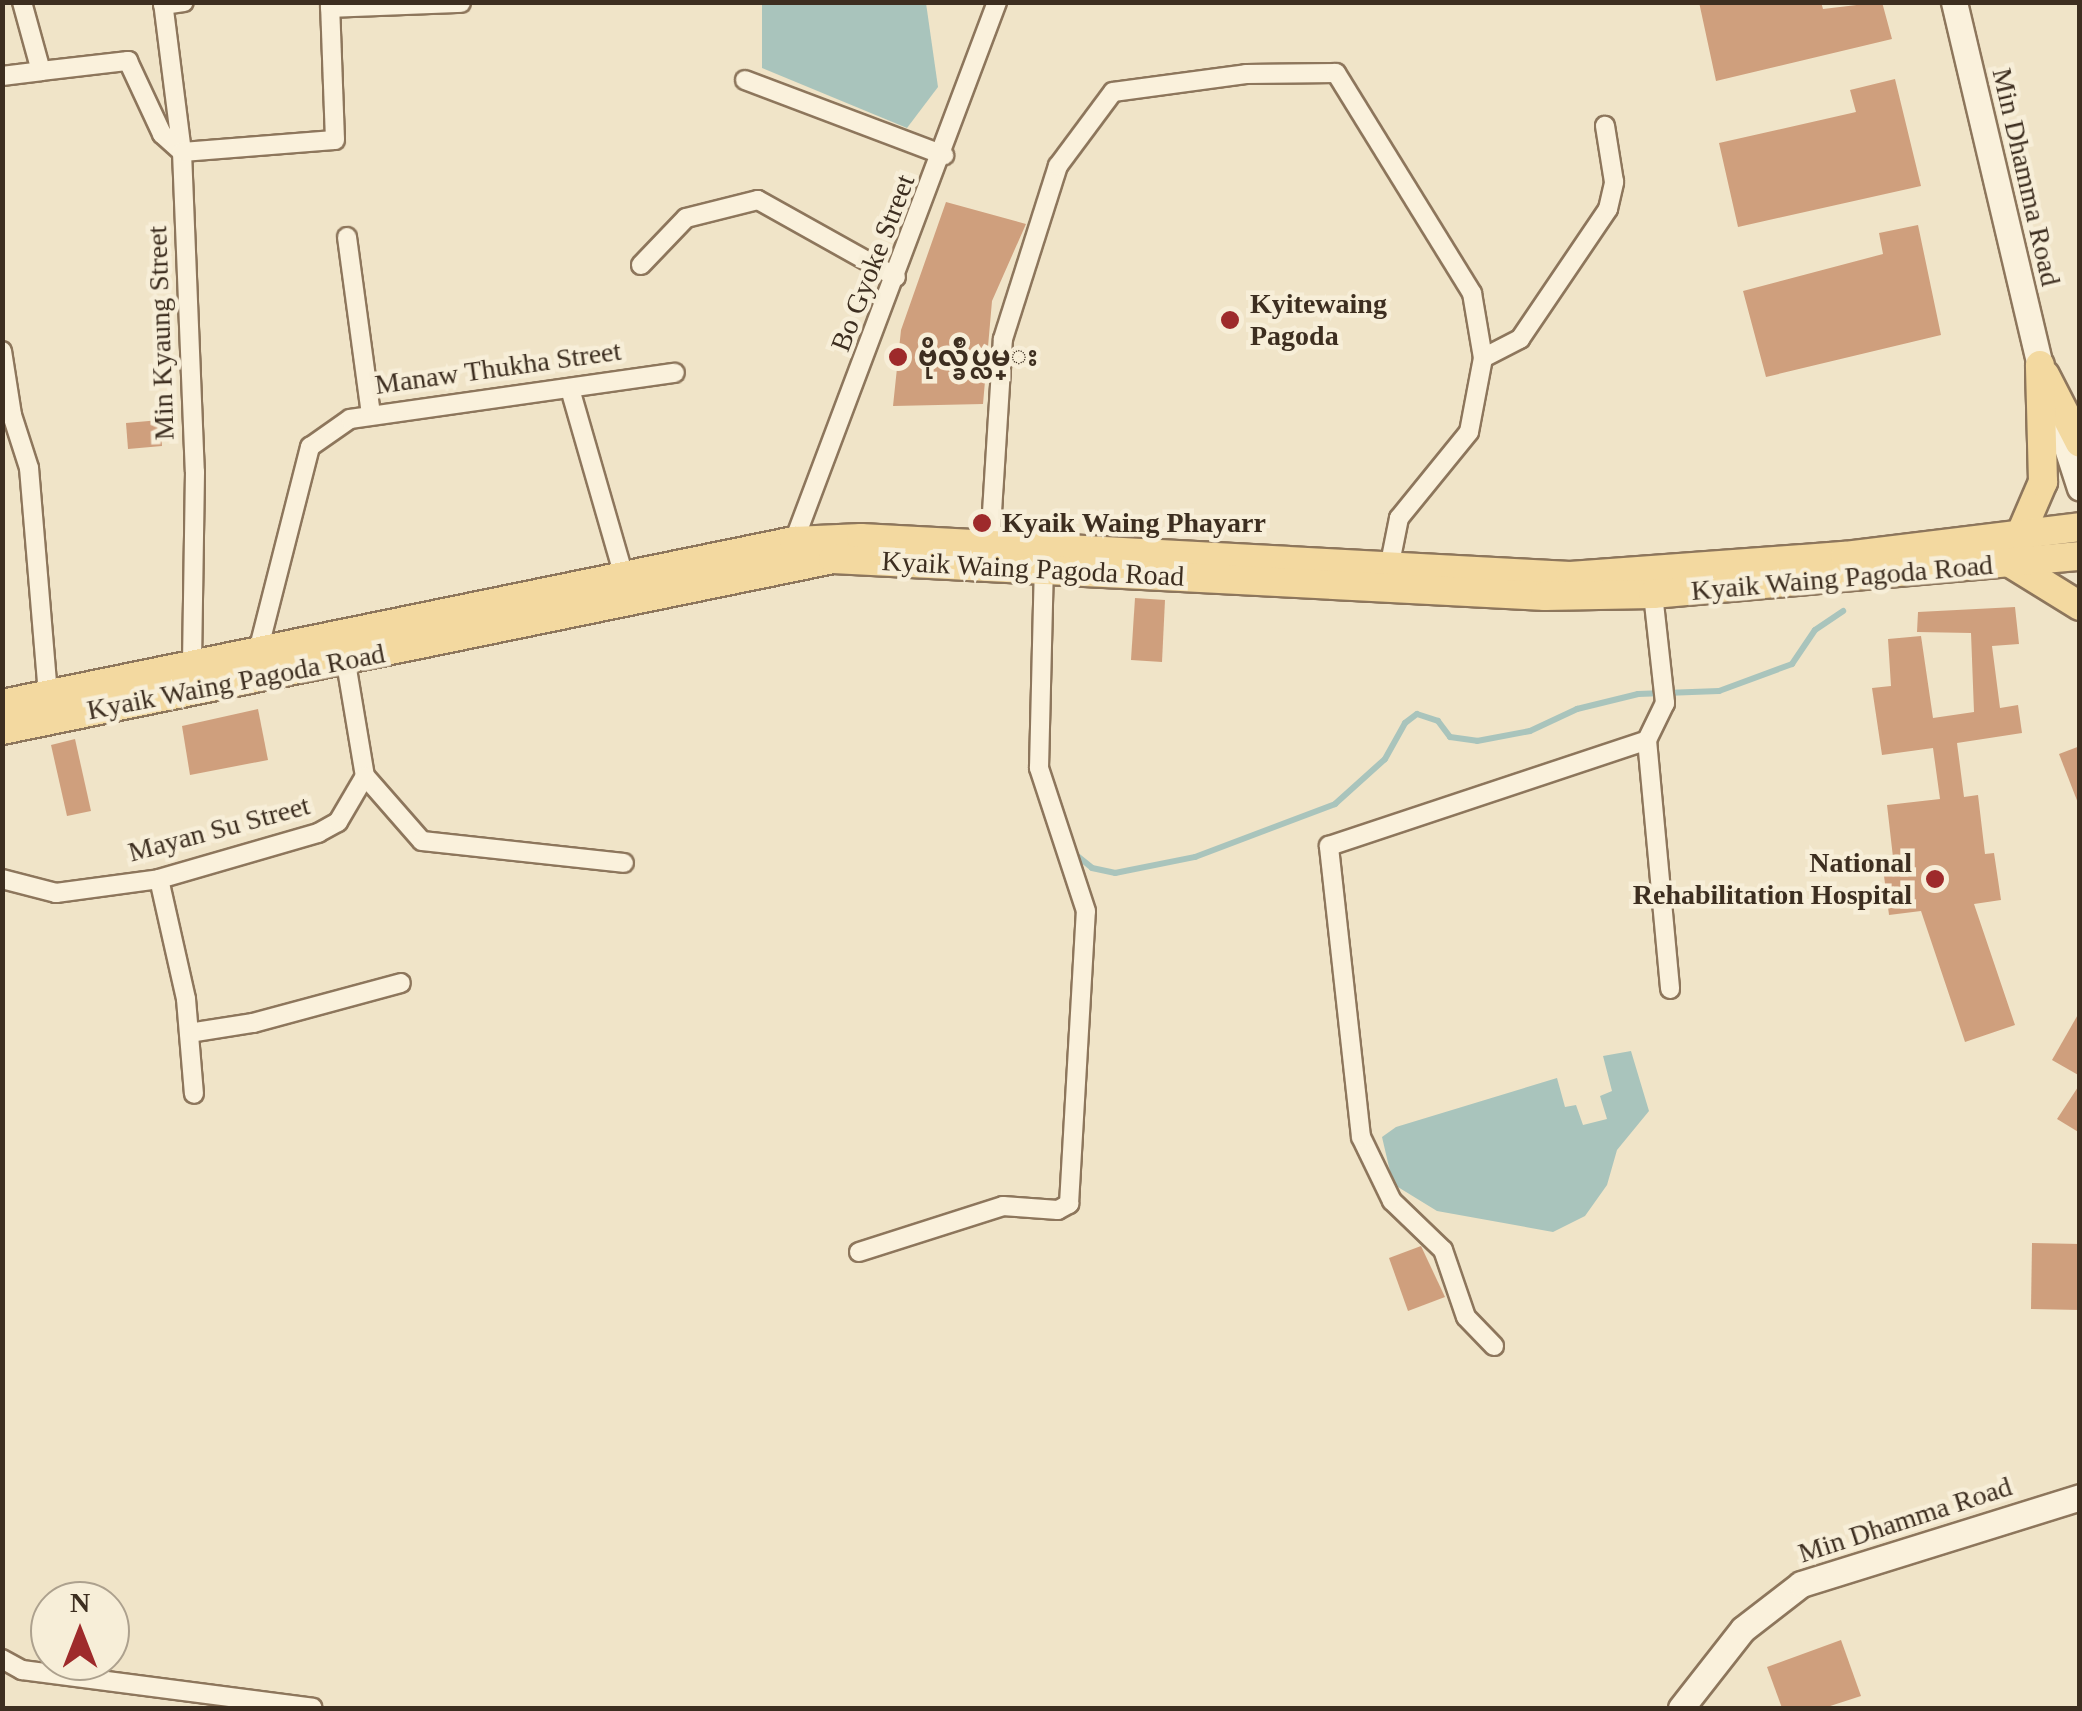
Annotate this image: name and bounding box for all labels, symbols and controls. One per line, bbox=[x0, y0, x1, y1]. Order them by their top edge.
street label: Min Dhamma Road bbox=[1985, 65, 2067, 289]
street label: Bo Gyoke Street bbox=[824, 170, 922, 356]
street label: Min Kyaung Street bbox=[140, 225, 182, 441]
place label: Kyitewaing Pagoda bbox=[1250, 287, 1387, 353]
marker: Kyitewaing Pagoda bbox=[1219, 309, 1241, 331]
street label: Manaw Thukha Street bbox=[372, 334, 624, 402]
place label: ဗိုလ္ခ်ဳပ္လမ္း bbox=[918, 340, 1038, 374]
marker: ဗိုလ္ခ်ဳပ္လမ္း bbox=[887, 346, 909, 368]
place label: Kyaik Waing Phayarr bbox=[1002, 506, 1266, 540]
marker: Kyaik Waing Phayarr bbox=[971, 512, 993, 534]
street label: Kyaik Waing Pagoda Road bbox=[881, 544, 1185, 594]
street label: Kyaik Waing Pagoda Road bbox=[1689, 548, 1995, 608]
street label: Kyaik Waing Pagoda Road bbox=[84, 637, 388, 727]
street label: Mayan Su Street bbox=[125, 789, 313, 869]
place label: National Rehabilitation Hospital bbox=[1633, 846, 1912, 912]
marker: National Rehabilitation Hospital bbox=[1922, 866, 1948, 892]
street label: Min Dhamma Road bbox=[1794, 1470, 2016, 1570]
north arrow bbox=[30, 1581, 130, 1681]
text: N bbox=[70, 1587, 90, 1618]

